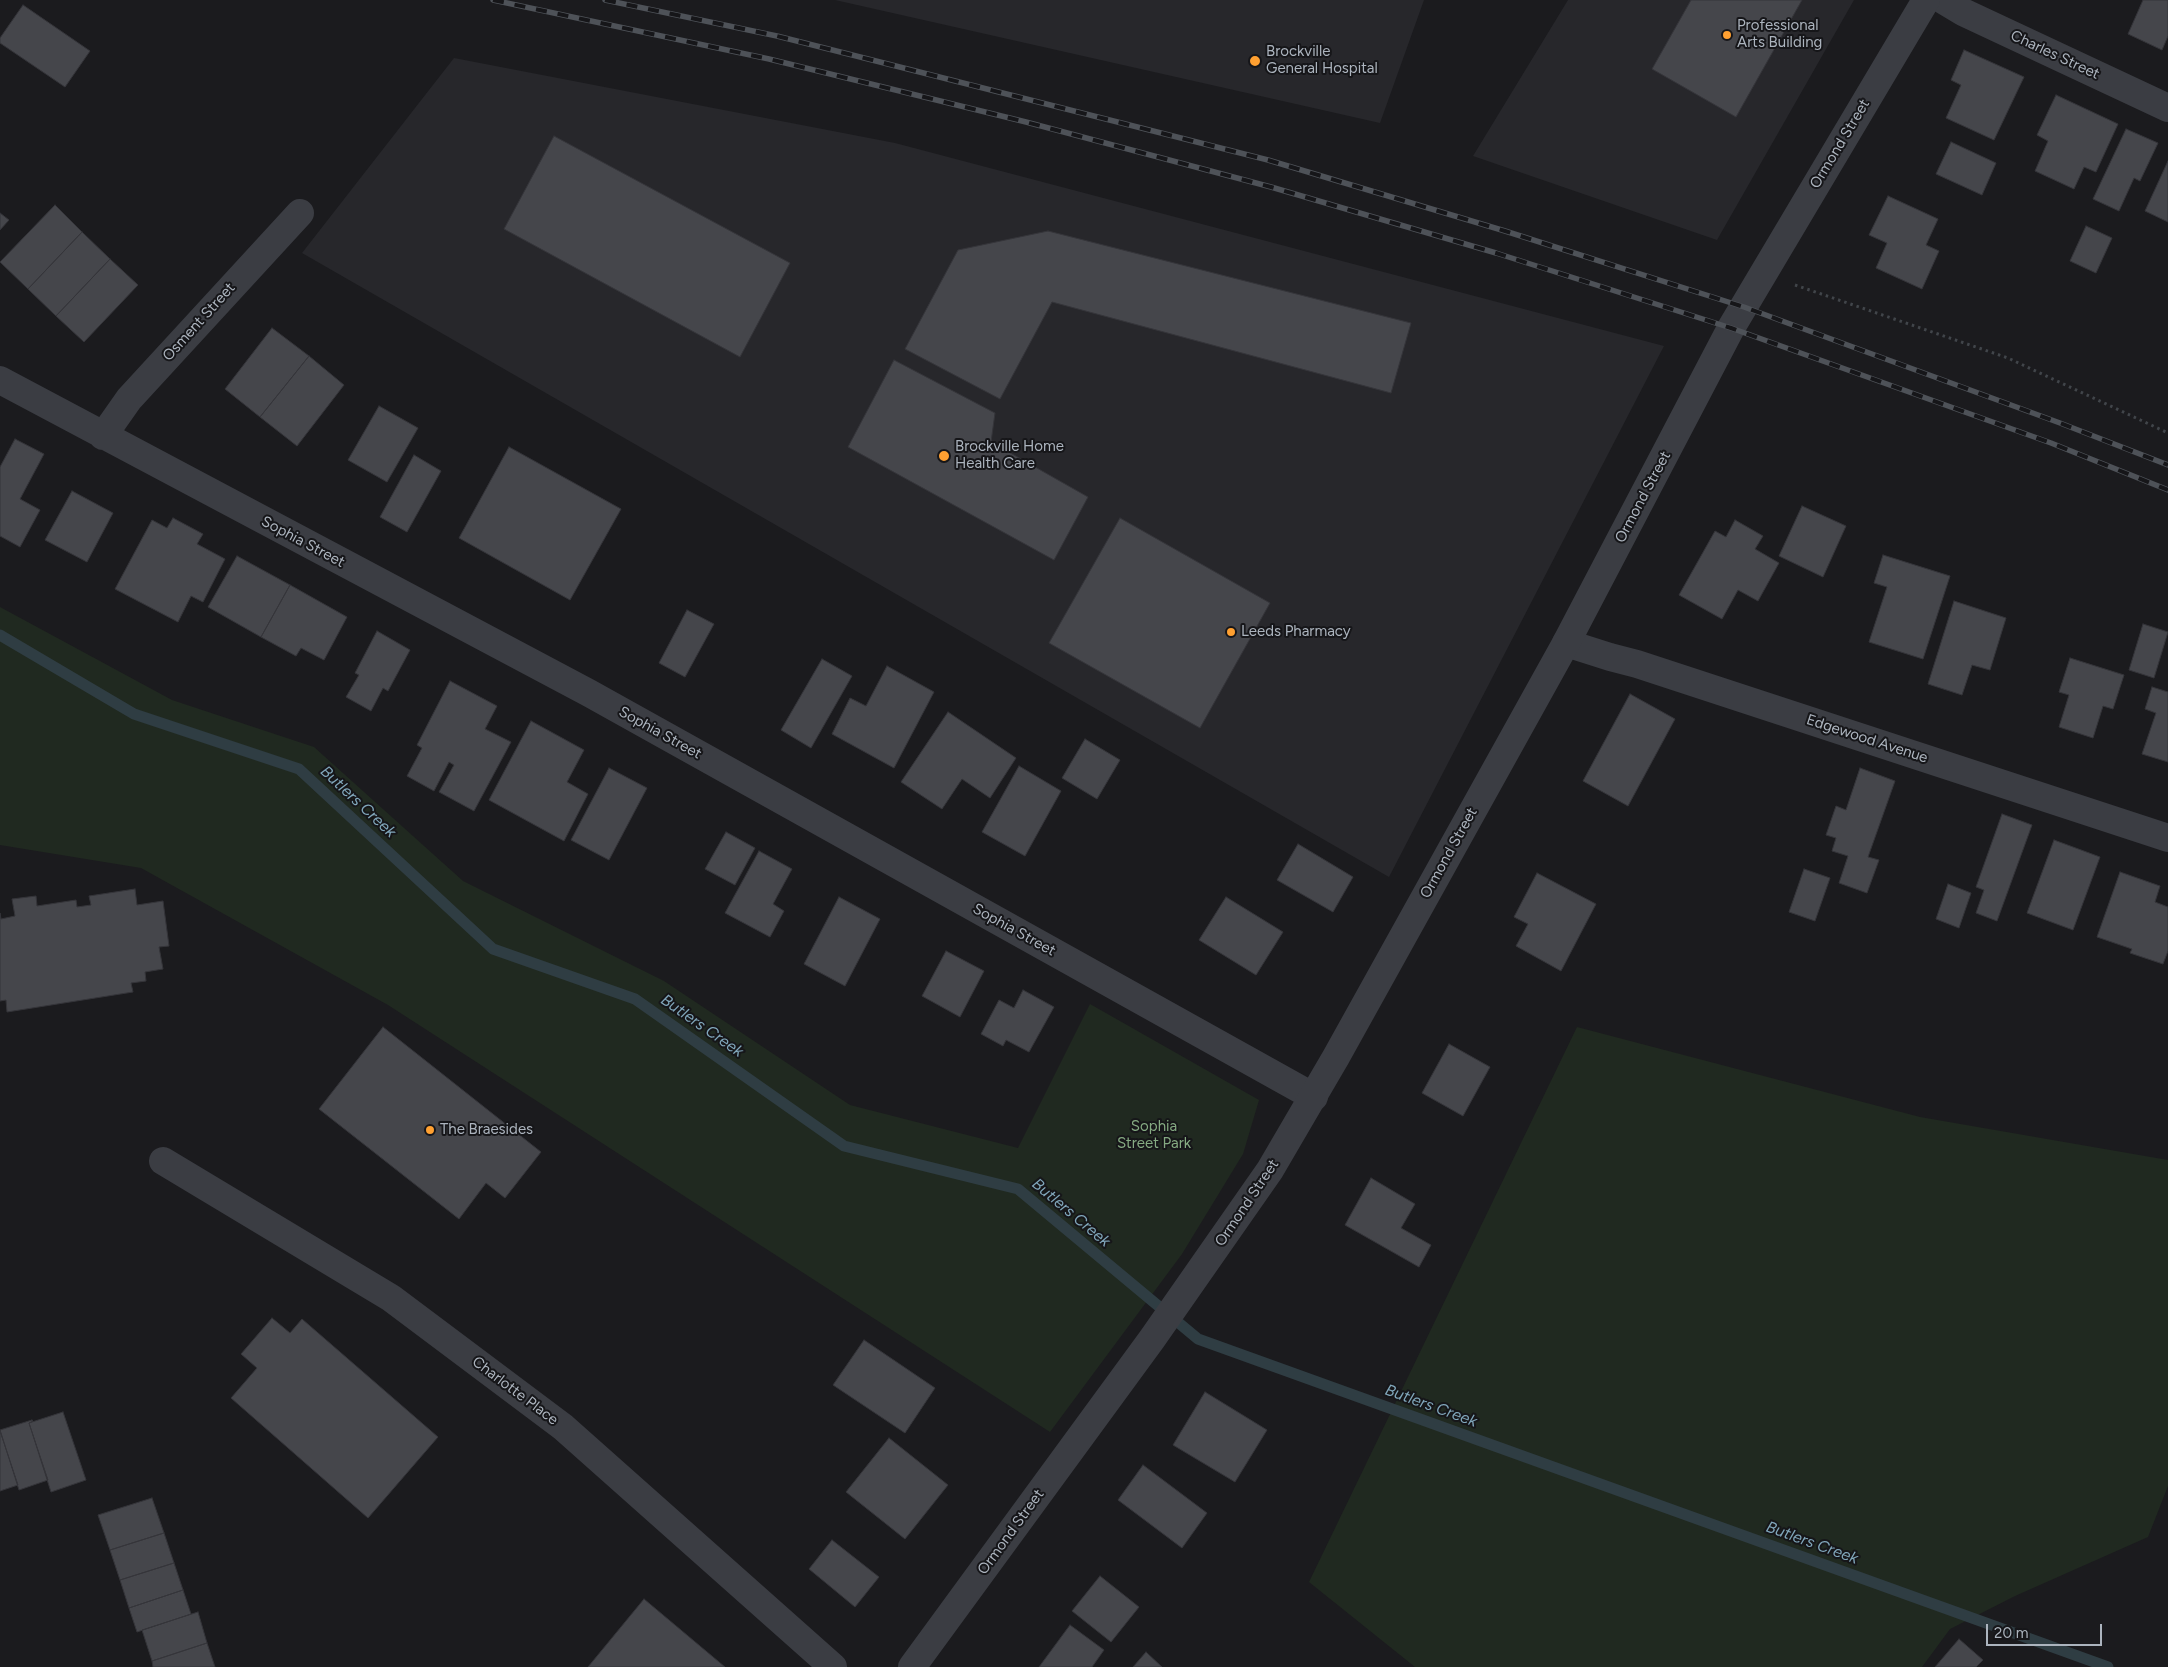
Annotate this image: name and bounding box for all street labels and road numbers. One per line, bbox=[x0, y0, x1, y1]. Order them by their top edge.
street label: Charles Street bbox=[2008, 27, 2102, 83]
street label: Ormond Street bbox=[1806, 96, 1874, 192]
street label: Osment Street bbox=[159, 279, 239, 365]
street label: Ormond Street bbox=[1611, 448, 1675, 546]
street label: Sophia Street bbox=[258, 512, 348, 572]
street label: Sophia Street bbox=[615, 703, 705, 763]
street label: Edgewood Avenue bbox=[1804, 711, 1930, 767]
street label: Ormond Street bbox=[1417, 804, 1481, 902]
street label: Sophia Street bbox=[969, 900, 1059, 960]
street label: Ormond Street bbox=[1211, 1156, 1283, 1250]
street label: Charlotte Place bbox=[468, 1353, 562, 1429]
street label: Ormond Street bbox=[974, 1486, 1048, 1578]

